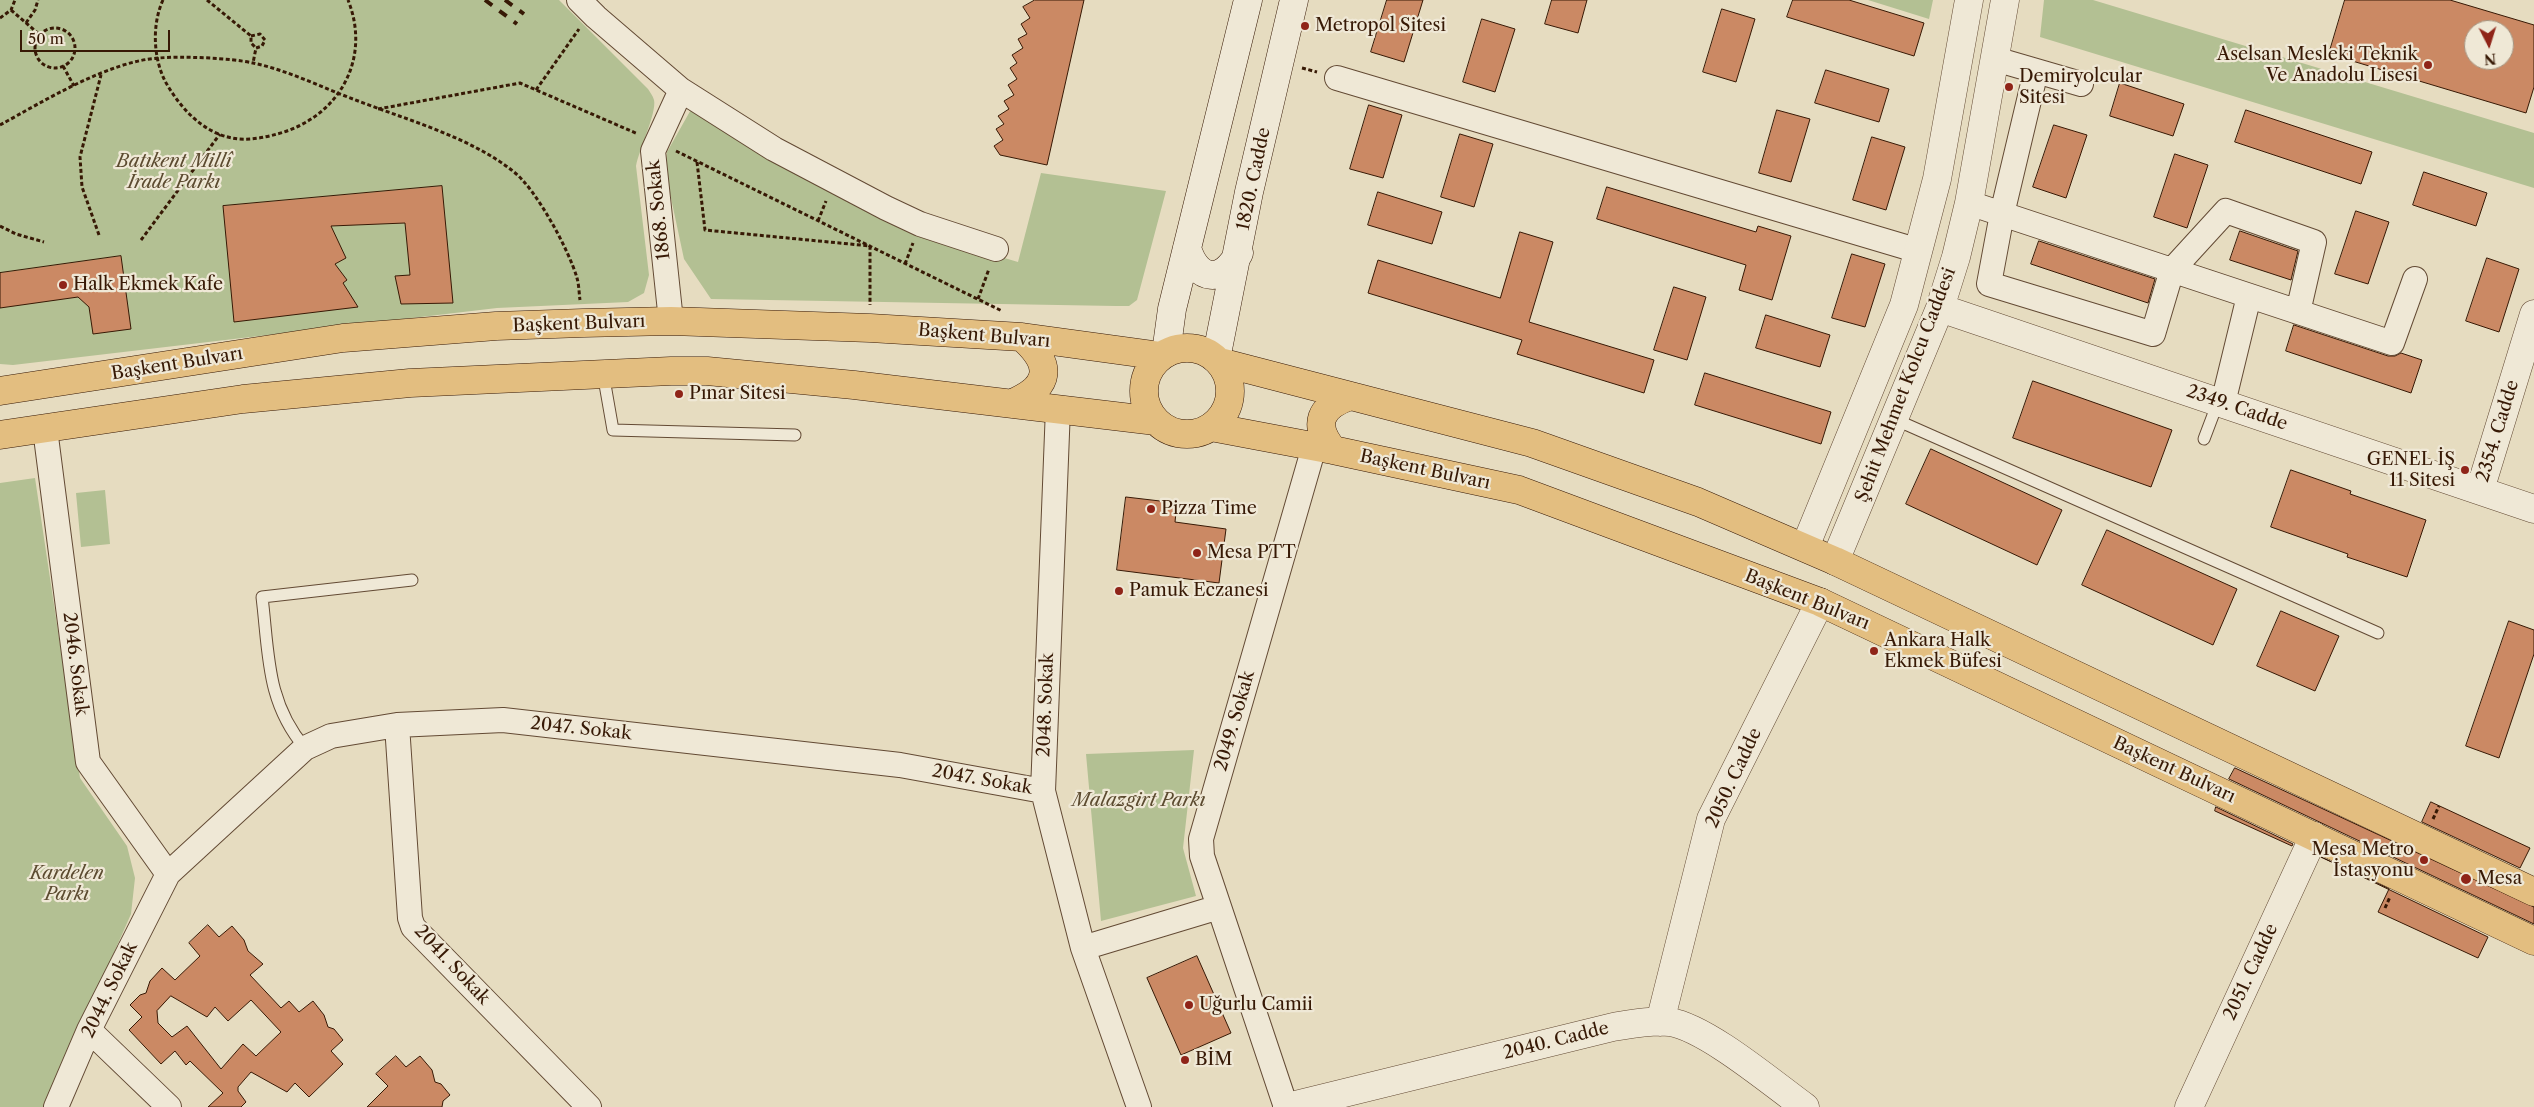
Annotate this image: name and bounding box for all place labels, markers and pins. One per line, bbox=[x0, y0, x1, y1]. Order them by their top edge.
place label: Metropol Sitesi bbox=[1315, 15, 1446, 37]
marker: Metropol Sitesi bbox=[1299, 20, 1311, 32]
place label: Aselsan Mesleki Teknik Ve Anadolu Lisesi bbox=[2217, 44, 2418, 86]
marker: Aselsan Mesleki Teknik Ve Anadolu Lisesi bbox=[2422, 59, 2434, 71]
place label: Demiryolcular Sitesi bbox=[2019, 66, 2142, 108]
marker: Demiryolcular Sitesi bbox=[2003, 81, 2015, 93]
place label: Halk Ekmek Kafe bbox=[73, 274, 223, 296]
marker: Halk Ekmek Kafe bbox=[57, 279, 69, 291]
place label: Pınar Sitesi bbox=[689, 383, 786, 405]
marker: Pınar Sitesi bbox=[673, 388, 685, 400]
place label: GENEL İŞ 11 Sitesi bbox=[2367, 449, 2455, 492]
marker: GENEL İŞ 11 Sitesi bbox=[2459, 464, 2471, 476]
place label: Pizza Time bbox=[1161, 498, 1257, 520]
marker: Pizza Time bbox=[1145, 503, 1157, 515]
place label: Mesa PTT bbox=[1207, 542, 1296, 564]
marker: Mesa PTT bbox=[1191, 547, 1203, 559]
place label: Pamuk Eczanesi bbox=[1129, 580, 1268, 602]
marker: Pamuk Eczanesi bbox=[1113, 585, 1125, 597]
place label: Ankara Halk Ekmek Büfesi bbox=[1884, 630, 2002, 672]
marker: Ankara Halk Ekmek Büfesi bbox=[1868, 645, 1880, 657]
place label: Mesa Metro İstasyonu bbox=[2311, 839, 2414, 882]
marker: Mesa Metro İstasyonu bbox=[2418, 854, 2430, 866]
place label: Mesa bbox=[2477, 868, 2522, 890]
marker: Mesa bbox=[2459, 872, 2473, 886]
place label: Uğurlu Camii bbox=[1199, 994, 1313, 1016]
marker: Uğurlu Camii bbox=[1183, 999, 1195, 1011]
place label: BİM bbox=[1195, 1049, 1232, 1071]
marker: BİM bbox=[1179, 1054, 1191, 1066]

